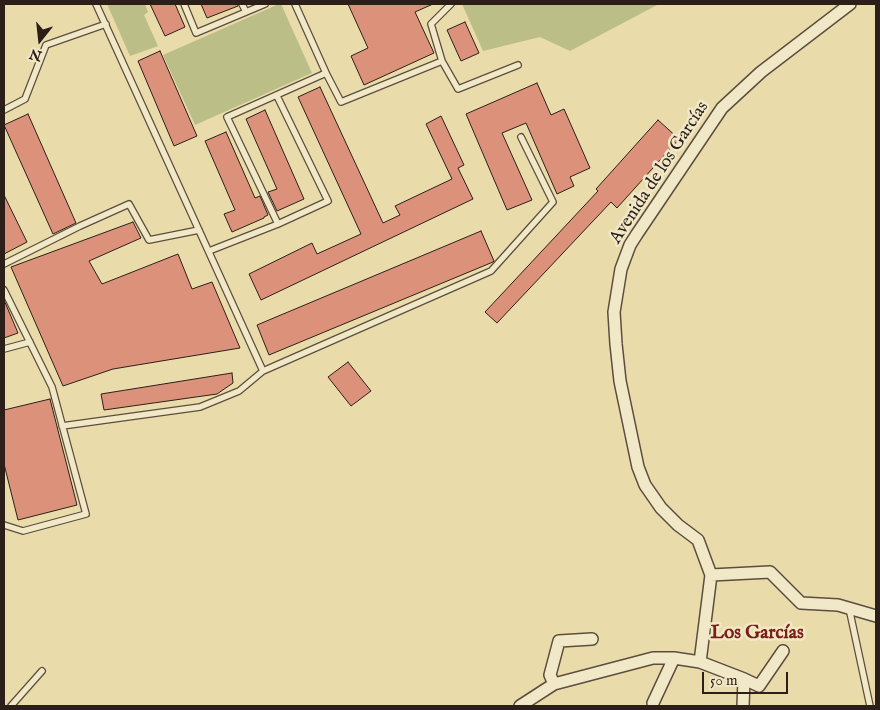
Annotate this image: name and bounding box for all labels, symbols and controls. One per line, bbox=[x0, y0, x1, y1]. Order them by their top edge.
north arrow bbox=[15, 15, 65, 65]
text: N bbox=[28, 44, 44, 65]
street label: Avenida de los Garcías bbox=[606, 98, 714, 248]
district label: Los Garcías bbox=[710, 623, 804, 645]
scale bar bbox=[705, 662, 791, 694]
text: 50 m bbox=[710, 671, 738, 690]

